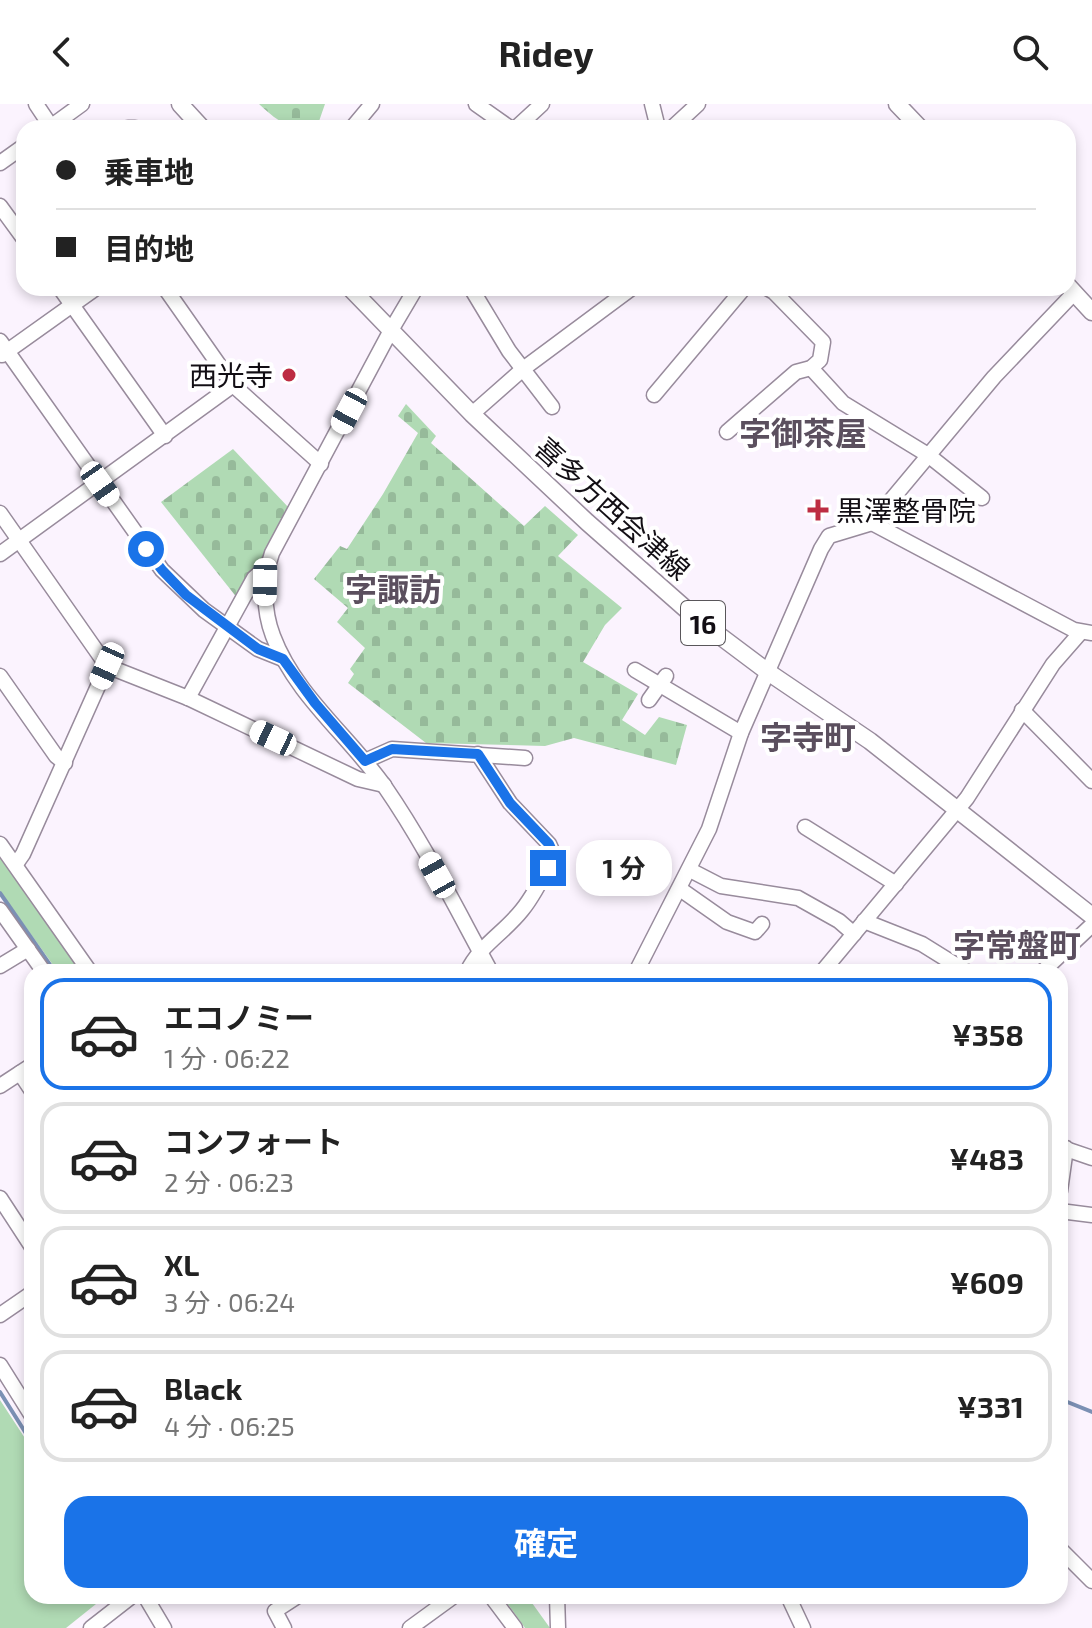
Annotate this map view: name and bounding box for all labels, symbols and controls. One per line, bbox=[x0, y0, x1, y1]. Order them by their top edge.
icon: back bbox=[40, 30, 84, 74]
icon: search bbox=[1008, 30, 1052, 74]
text: Ridey bbox=[498, 31, 594, 74]
text: 乗車地 bbox=[104, 153, 194, 189]
text: 目的地 bbox=[104, 230, 194, 266]
place label: 西光寺 bbox=[189, 358, 273, 392]
marker: 西光寺 bbox=[280, 366, 298, 384]
car bbox=[327, 384, 371, 438]
district label: 字御茶屋 bbox=[739, 413, 867, 451]
street label: 喜多方西会津線 bbox=[529, 430, 697, 586]
car bbox=[76, 457, 124, 511]
place label: 黒澤整骨院 bbox=[836, 493, 976, 527]
marker: 黒澤整骨院 bbox=[807, 499, 829, 521]
route start bbox=[128, 531, 164, 567]
car bbox=[253, 558, 277, 606]
district label: 字諏訪 bbox=[345, 569, 441, 607]
road number: 16 bbox=[681, 601, 725, 645]
car bbox=[86, 639, 128, 693]
car bbox=[246, 717, 300, 759]
district label: 字寺町 bbox=[760, 717, 856, 755]
callout: 1 分 bbox=[576, 840, 672, 896]
car bbox=[415, 848, 459, 902]
route end bbox=[530, 850, 566, 886]
text: 1 分 bbox=[603, 852, 645, 883]
district label: 字常盤町 bbox=[953, 925, 1081, 963]
icon: car bbox=[68, 998, 140, 1070]
text: エコノミー bbox=[164, 999, 314, 1035]
text: ¥358 bbox=[952, 1016, 1024, 1052]
text: 1 分 · 06:22 bbox=[164, 1042, 290, 1073]
icon: car bbox=[68, 1122, 140, 1194]
text: コンフォート bbox=[164, 1123, 343, 1159]
text: ¥483 bbox=[949, 1140, 1024, 1176]
text: 2 分 · 06:23 bbox=[164, 1166, 294, 1197]
icon: car bbox=[68, 1246, 140, 1318]
text: XL bbox=[164, 1246, 199, 1282]
text: ¥609 bbox=[950, 1264, 1024, 1300]
text: 3 分 · 06:24 bbox=[164, 1286, 295, 1317]
icon: car bbox=[68, 1370, 140, 1442]
text: Black bbox=[164, 1370, 242, 1406]
text: ¥331 bbox=[957, 1388, 1024, 1424]
text: 4 分 · 06:25 bbox=[164, 1410, 295, 1441]
button: 確定 bbox=[64, 1496, 1028, 1588]

